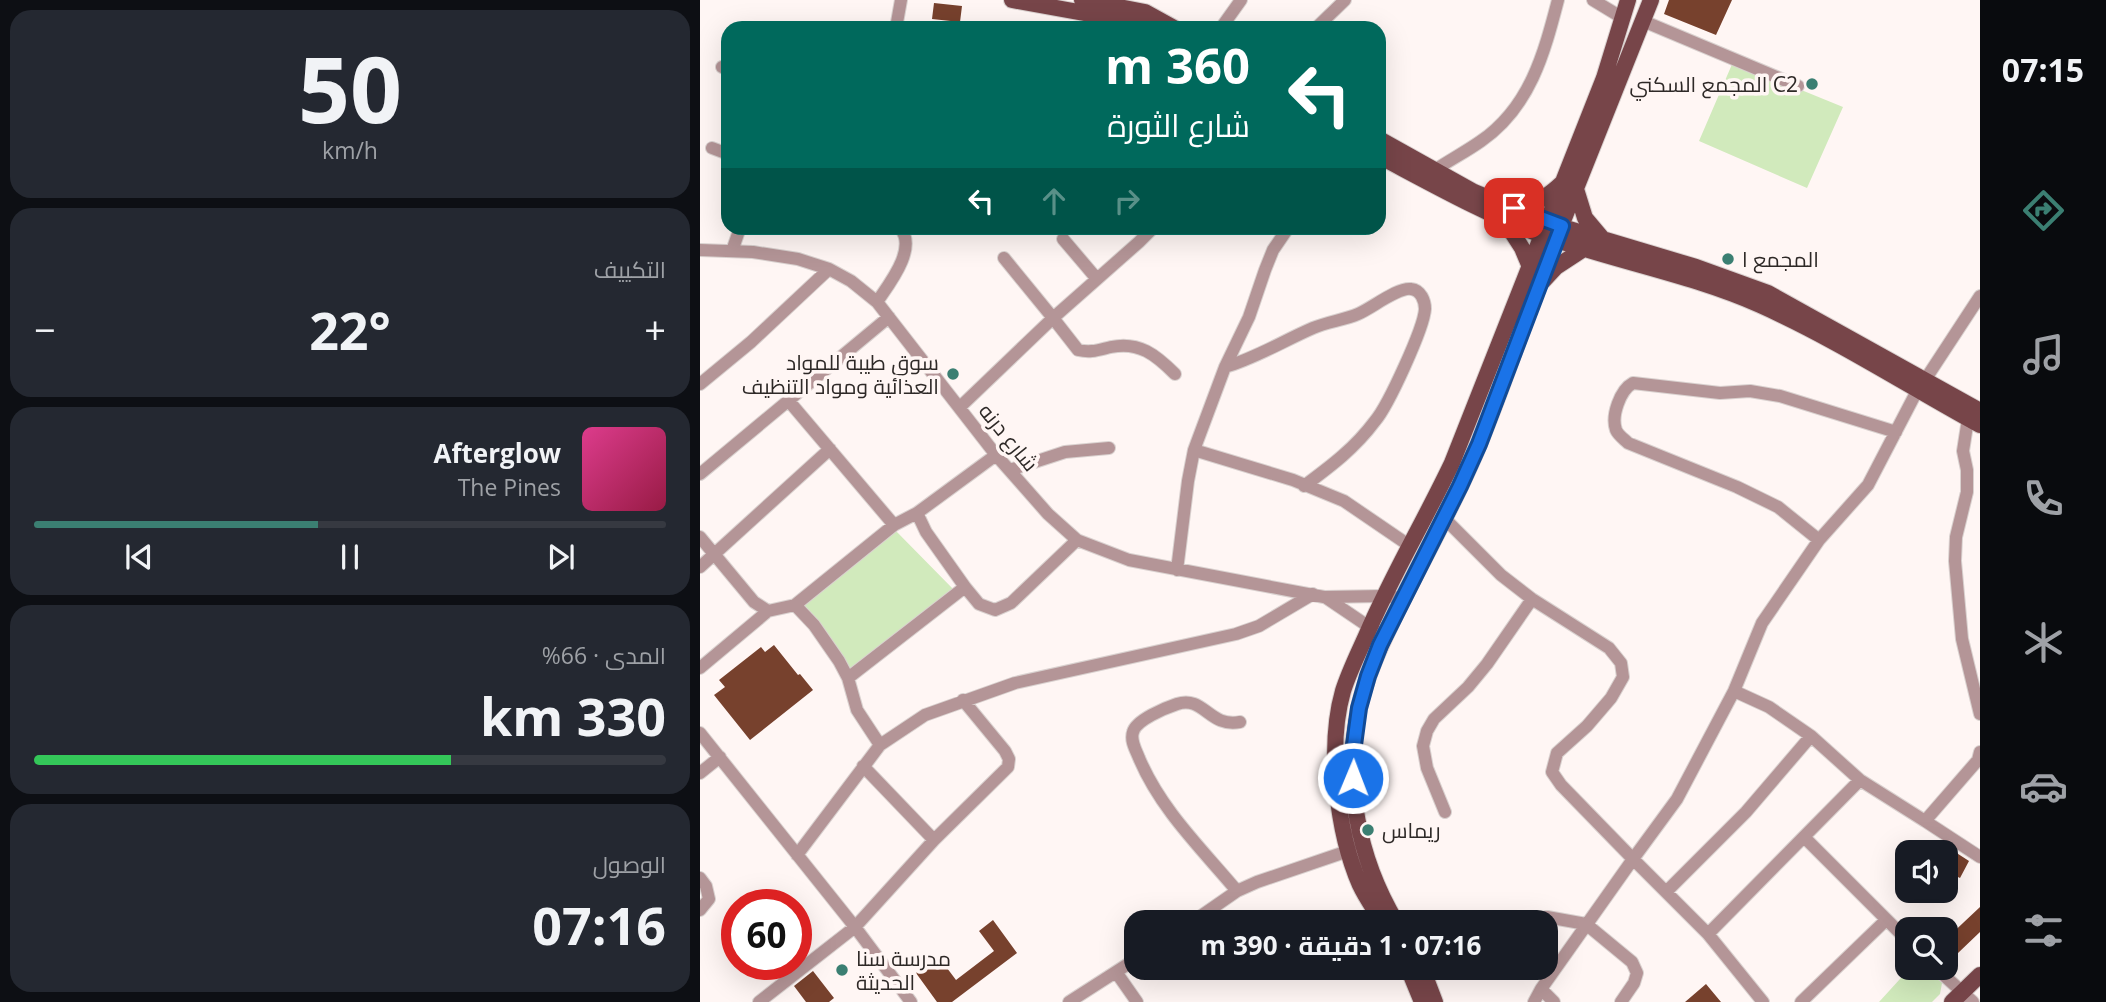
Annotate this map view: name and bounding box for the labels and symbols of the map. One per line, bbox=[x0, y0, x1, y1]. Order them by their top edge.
place label: المجمع السكني C2 bbox=[1630, 70, 1798, 101]
marker: المجمع السكني C2 bbox=[1804, 76, 1820, 92]
pin bbox=[1484, 178, 1544, 238]
place label: المجمع ا bbox=[1742, 245, 1819, 274]
marker: المجمع ا bbox=[1720, 251, 1736, 267]
place label: سوق طيبة للمواد العذائية ومواد التنظيف bbox=[742, 348, 939, 400]
marker: سوق طيبة للمواد العذائية ومواد التنظيف bbox=[945, 366, 961, 382]
street label: شارع درنه bbox=[972, 397, 1045, 477]
position arrow bbox=[1316, 741, 1390, 815]
place label: ريماس bbox=[1382, 816, 1441, 844]
marker: ريماس bbox=[1360, 822, 1376, 838]
speed limit sign: 60 bbox=[721, 889, 812, 980]
place label: مدرسة سنا الحديثة bbox=[856, 944, 951, 996]
marker: مدرسة سنا الحديثة bbox=[834, 962, 850, 978]

